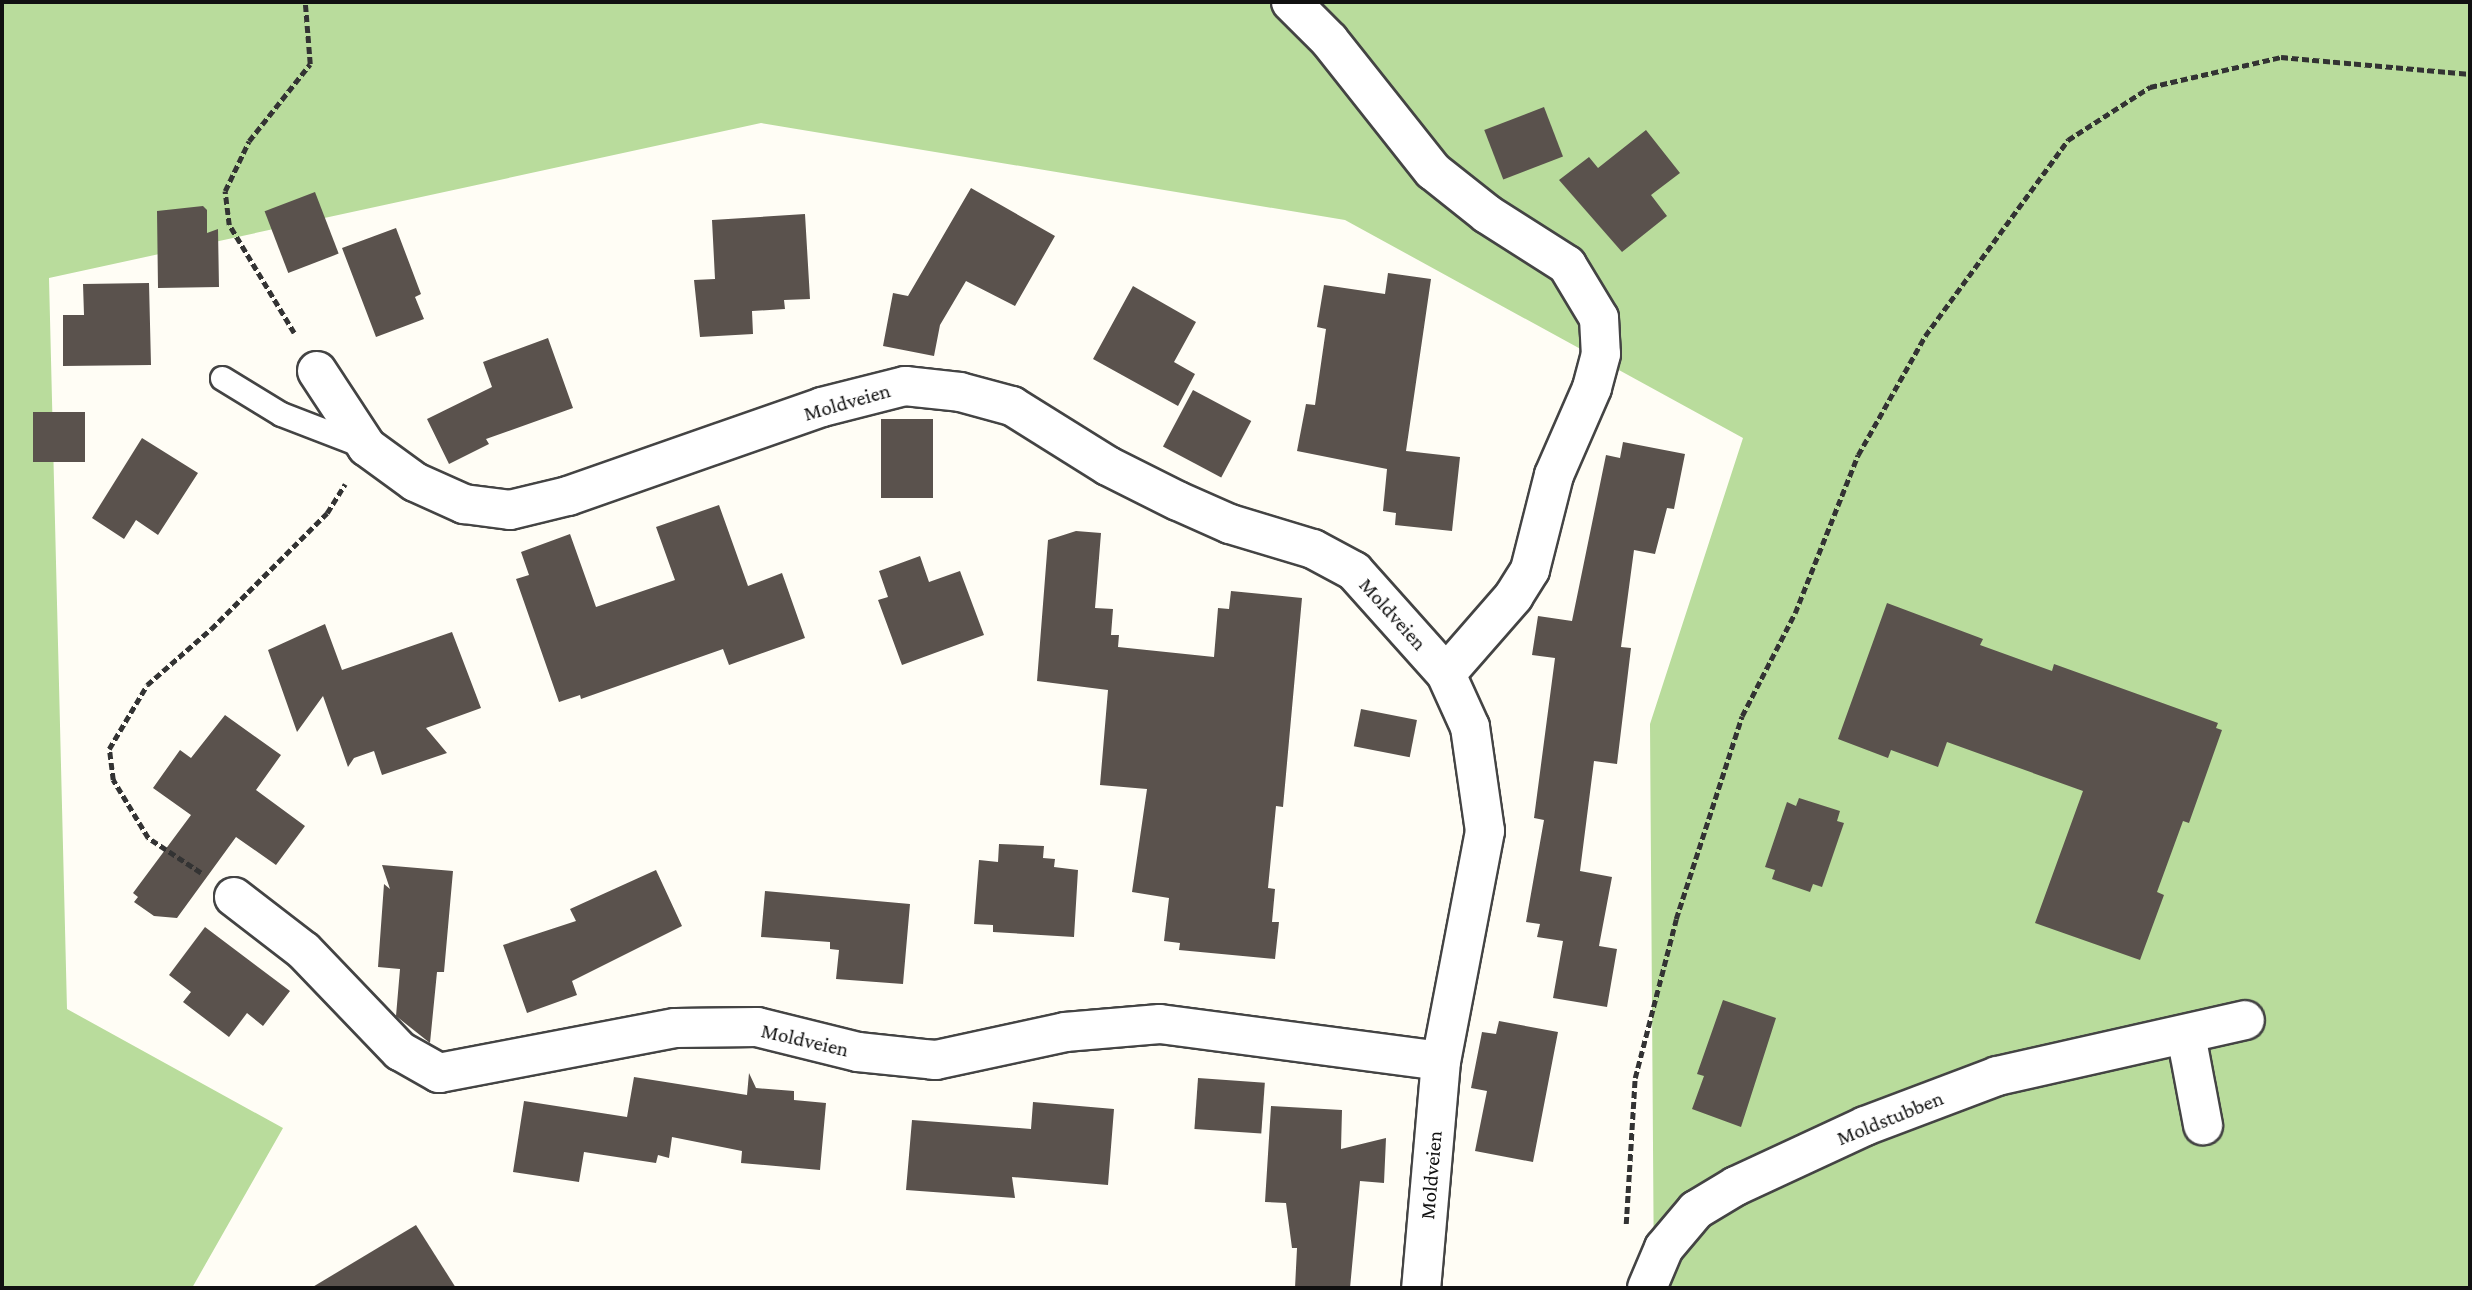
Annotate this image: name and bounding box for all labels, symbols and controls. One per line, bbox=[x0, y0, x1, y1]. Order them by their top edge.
street label: Moldveien bbox=[801, 378, 893, 426]
street label: Moldveien bbox=[1354, 572, 1432, 656]
street label: Moldveien bbox=[759, 1018, 851, 1062]
street label: Moldstubben bbox=[1833, 1085, 1947, 1151]
street label: Moldveien bbox=[1415, 1129, 1447, 1221]

